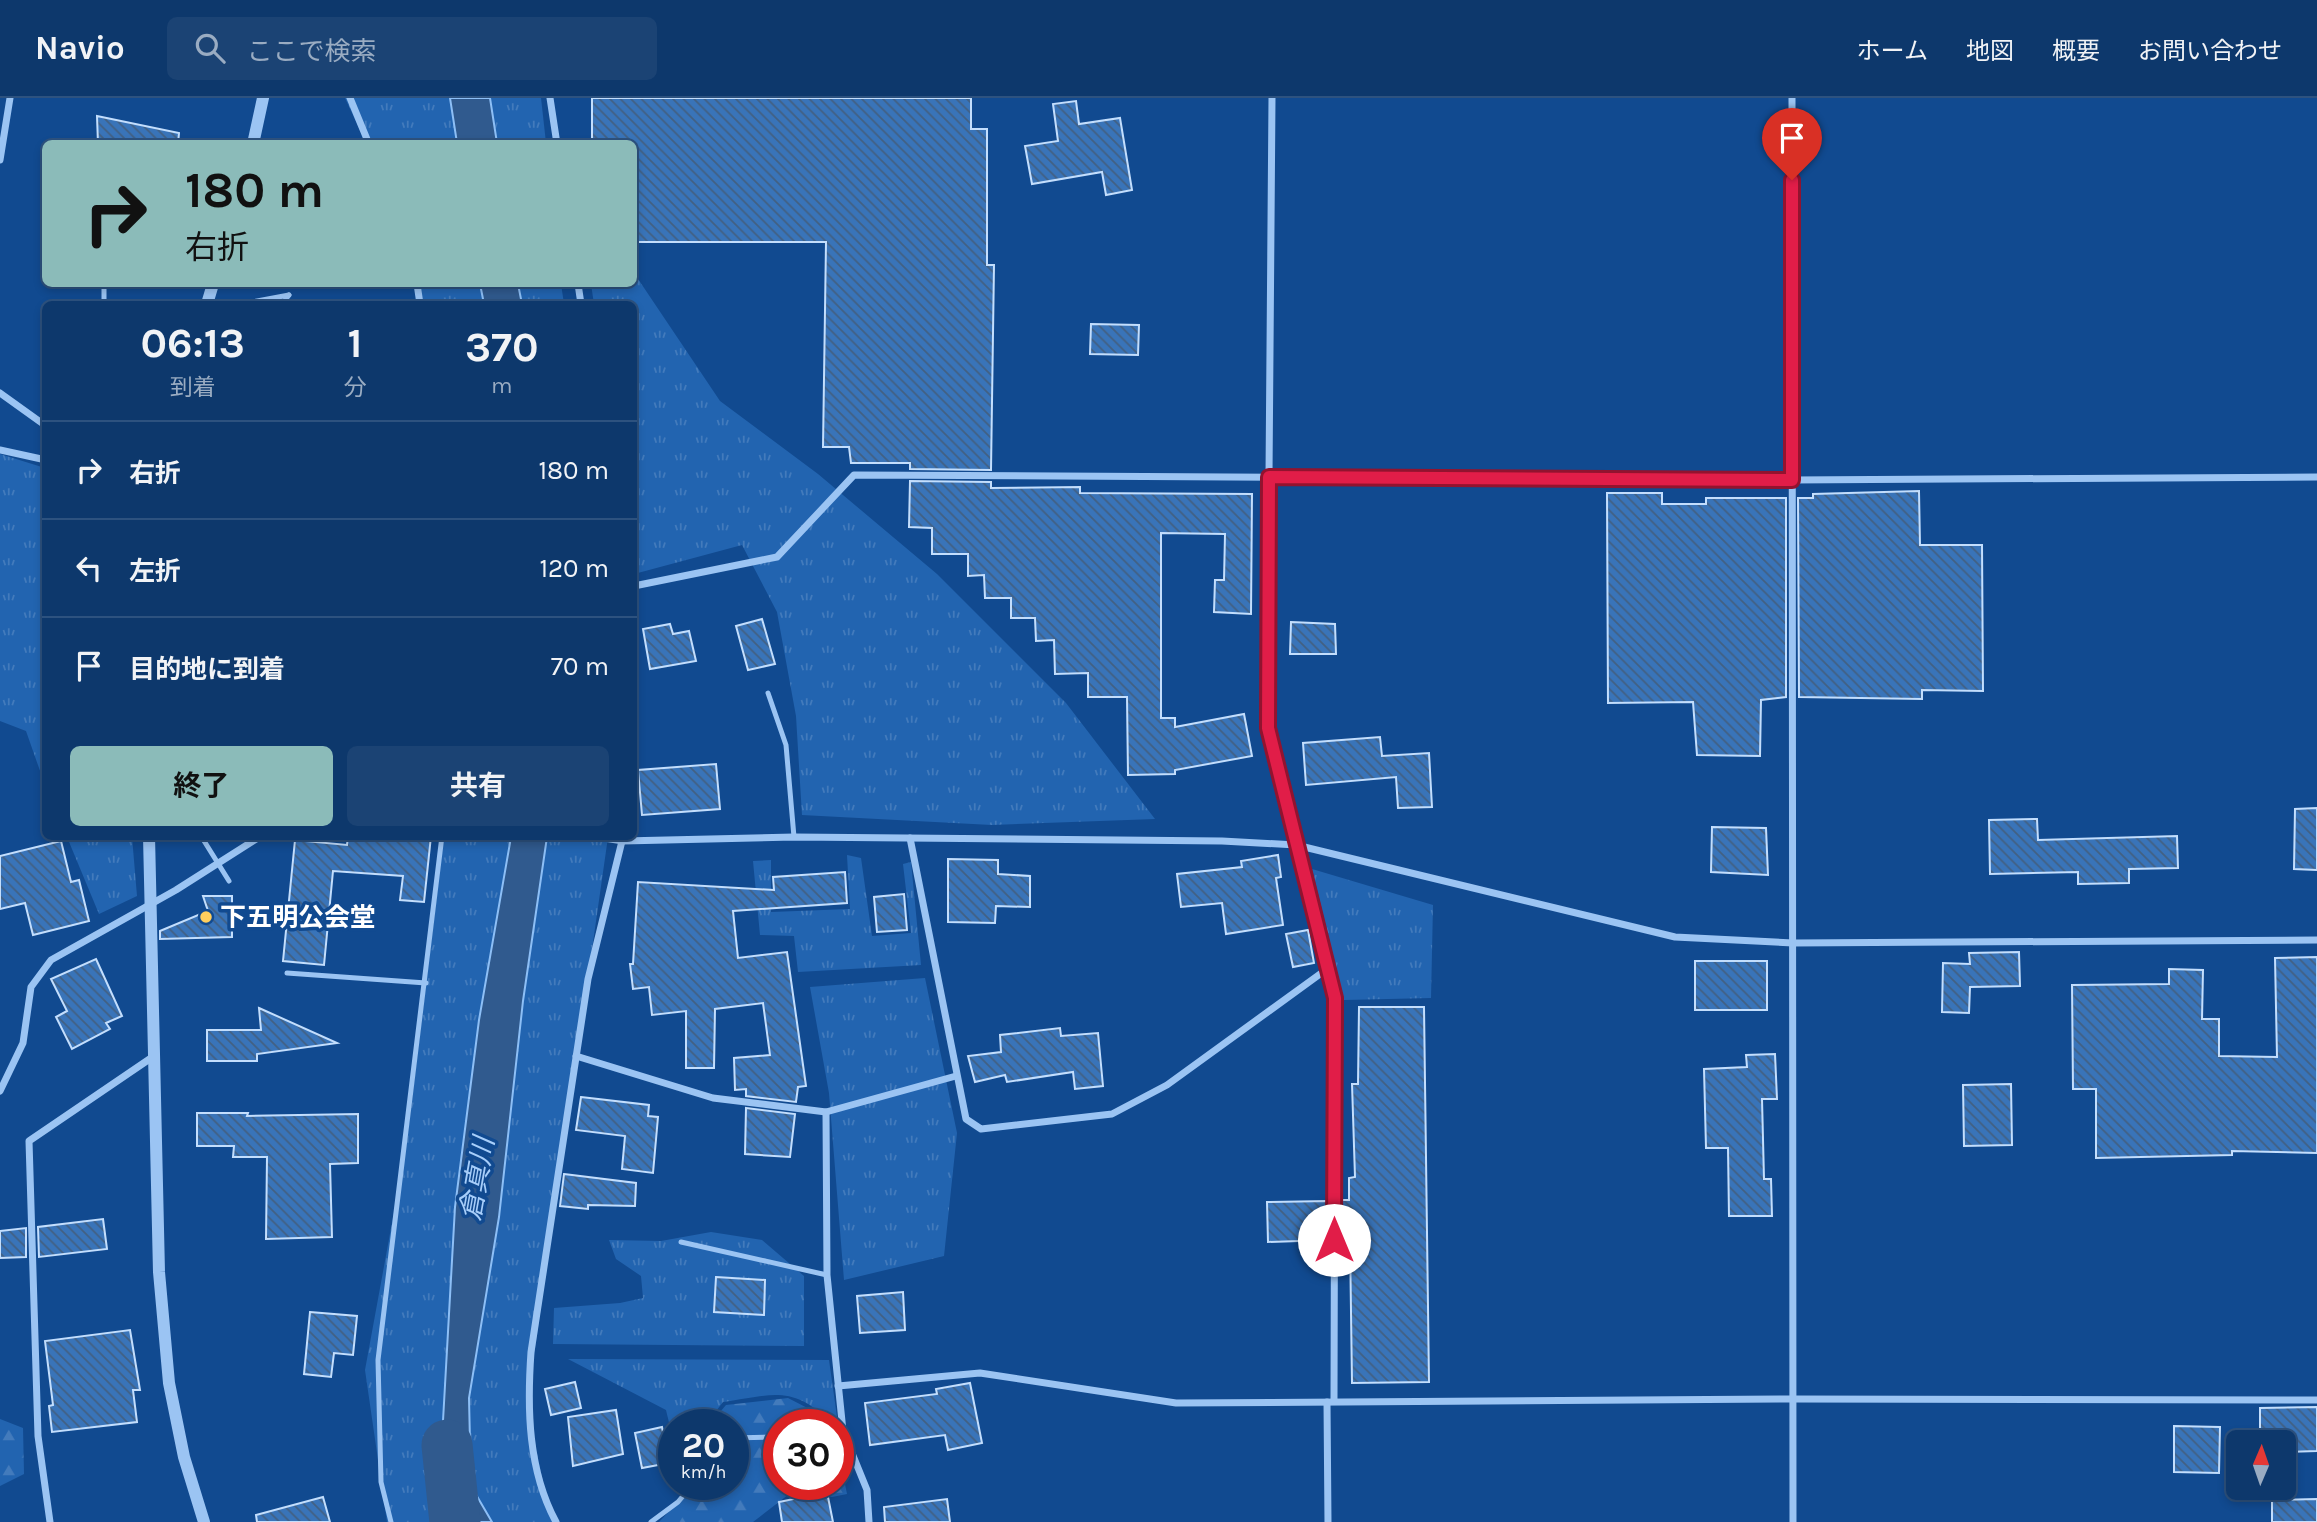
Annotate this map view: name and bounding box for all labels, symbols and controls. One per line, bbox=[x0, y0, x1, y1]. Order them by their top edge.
search box bbox=[167, 17, 657, 80]
text: Navio bbox=[35, 29, 125, 67]
icon: search bbox=[191, 29, 229, 67]
text: ここで検索 bbox=[247, 36, 377, 67]
text: ホーム bbox=[1857, 37, 1928, 65]
text: 地図 bbox=[1966, 37, 2014, 65]
text: 概要 bbox=[2052, 37, 2100, 65]
text: お問い合わせ bbox=[2138, 37, 2282, 65]
pin bbox=[1762, 108, 1822, 180]
icon: arrive bbox=[1773, 119, 1811, 157]
text: 180 m bbox=[185, 162, 324, 219]
icon: right bbox=[70, 168, 161, 259]
text: 右折 bbox=[185, 229, 249, 266]
text: 06:13 bbox=[140, 318, 245, 368]
text: 1 bbox=[347, 318, 362, 368]
text: 370 bbox=[465, 322, 538, 372]
text: m bbox=[491, 372, 512, 399]
text: 到着 bbox=[170, 374, 216, 401]
text: 分 bbox=[343, 374, 366, 401]
icon: right bbox=[70, 451, 108, 489]
text: 180 m bbox=[539, 455, 609, 486]
text: 右折 bbox=[129, 458, 181, 489]
icon: left bbox=[70, 549, 108, 587]
text: 120 m bbox=[539, 553, 609, 584]
text: 左折 bbox=[129, 556, 181, 587]
icon: arrive bbox=[70, 647, 108, 685]
text: 70 m bbox=[551, 651, 609, 682]
text: 目的地に到着 bbox=[129, 654, 285, 685]
button: 終了 bbox=[70, 746, 333, 826]
button: 共有 bbox=[347, 746, 609, 826]
place label: 下五明公会堂 bbox=[220, 902, 376, 933]
marker: 下五明公会堂 bbox=[198, 909, 214, 925]
water label: 倉真川 bbox=[453, 1132, 501, 1223]
position arrow bbox=[1297, 1203, 1371, 1277]
speed limit sign: 30 bbox=[763, 1409, 854, 1500]
text: 20 bbox=[682, 1425, 725, 1466]
north arrow bbox=[2226, 1430, 2296, 1500]
map controls bbox=[2226, 1430, 2296, 1500]
text: km/h bbox=[681, 1461, 726, 1483]

